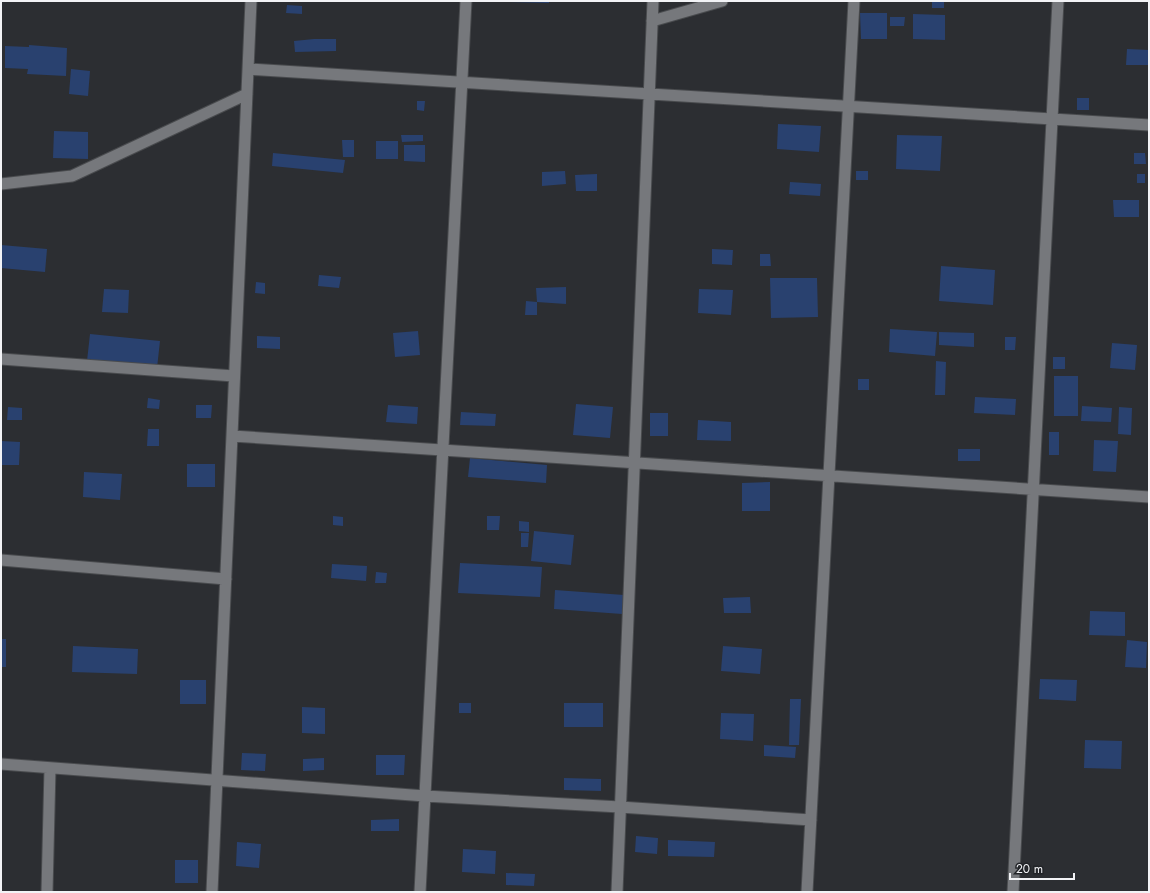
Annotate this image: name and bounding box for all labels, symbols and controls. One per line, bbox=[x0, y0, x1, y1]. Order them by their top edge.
scale bar bbox=[1010, 855, 1074, 881]
text: 20 m bbox=[1016, 860, 1043, 878]

